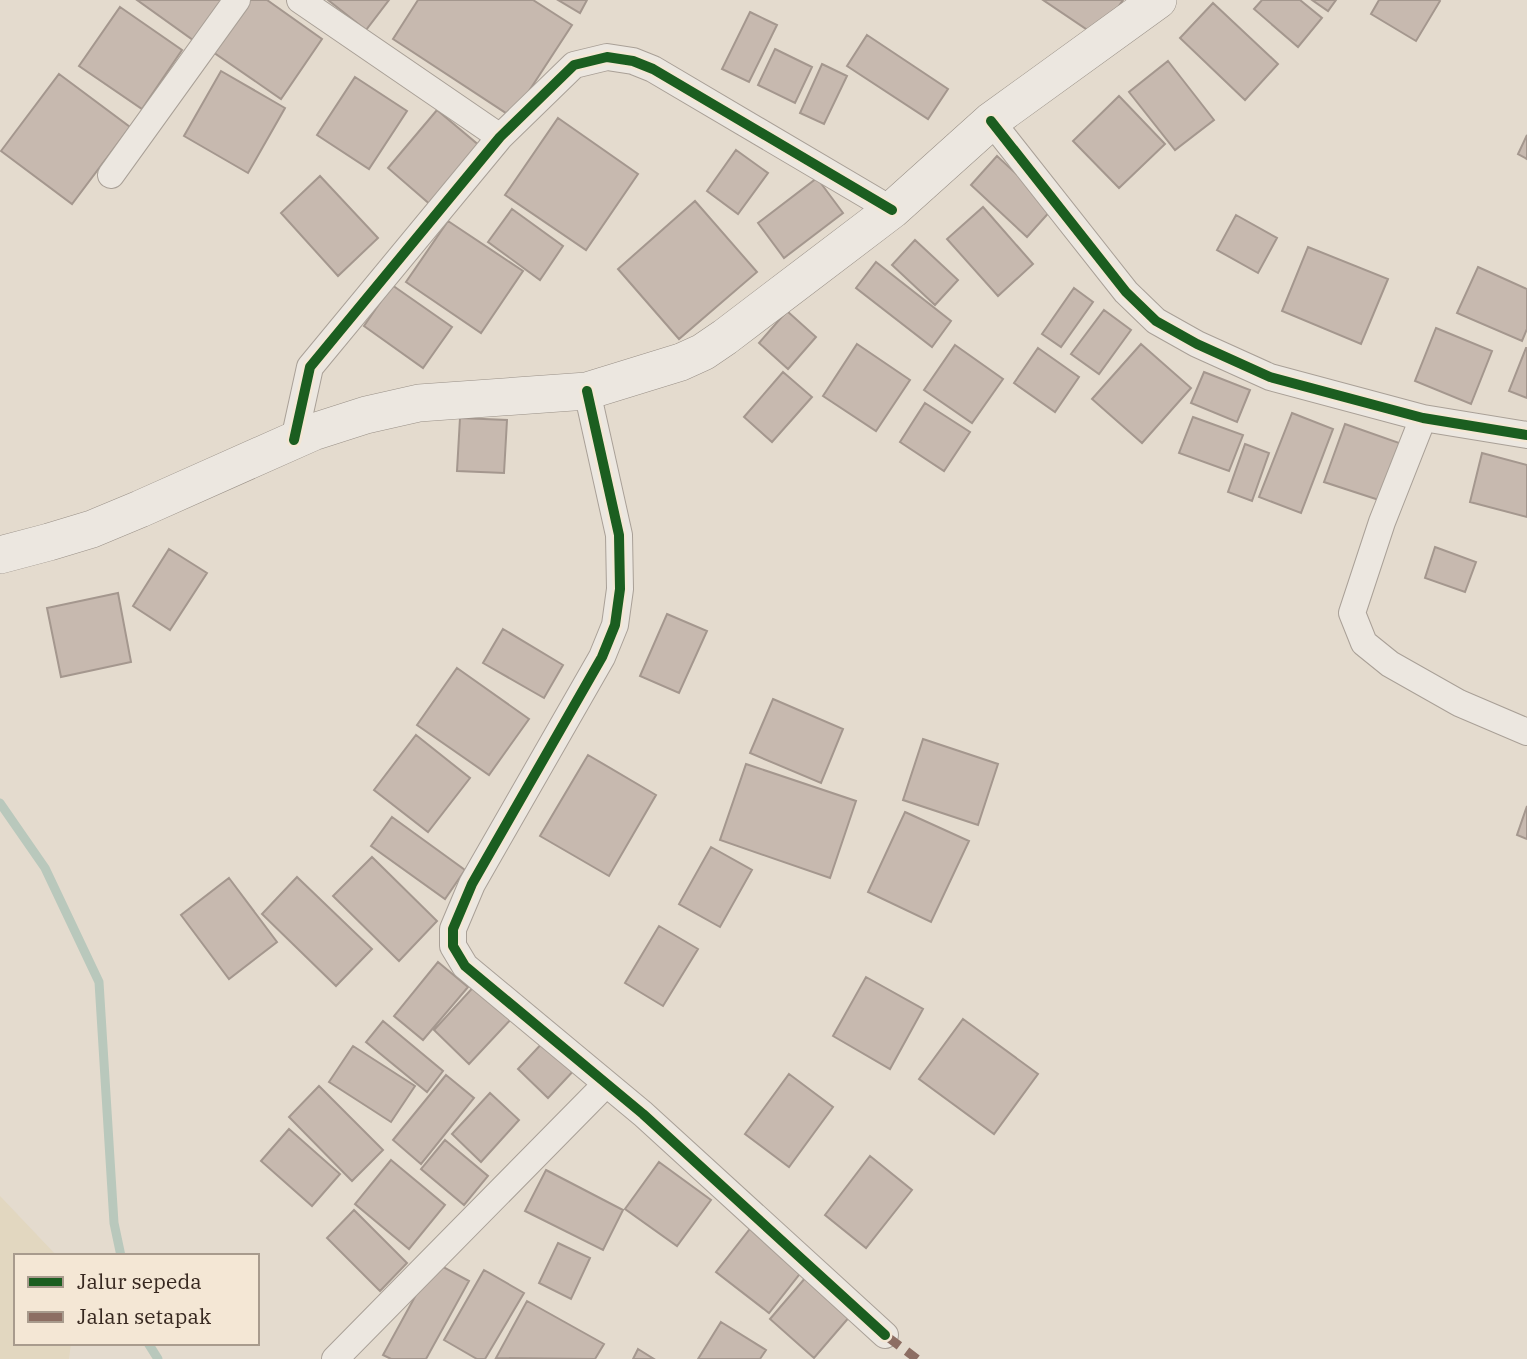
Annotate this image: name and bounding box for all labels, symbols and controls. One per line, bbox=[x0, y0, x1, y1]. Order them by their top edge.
legend bbox=[14, 1254, 259, 1345]
text: Jalur sepeda bbox=[77, 1267, 202, 1295]
text: Jalan setapak bbox=[77, 1302, 212, 1330]

